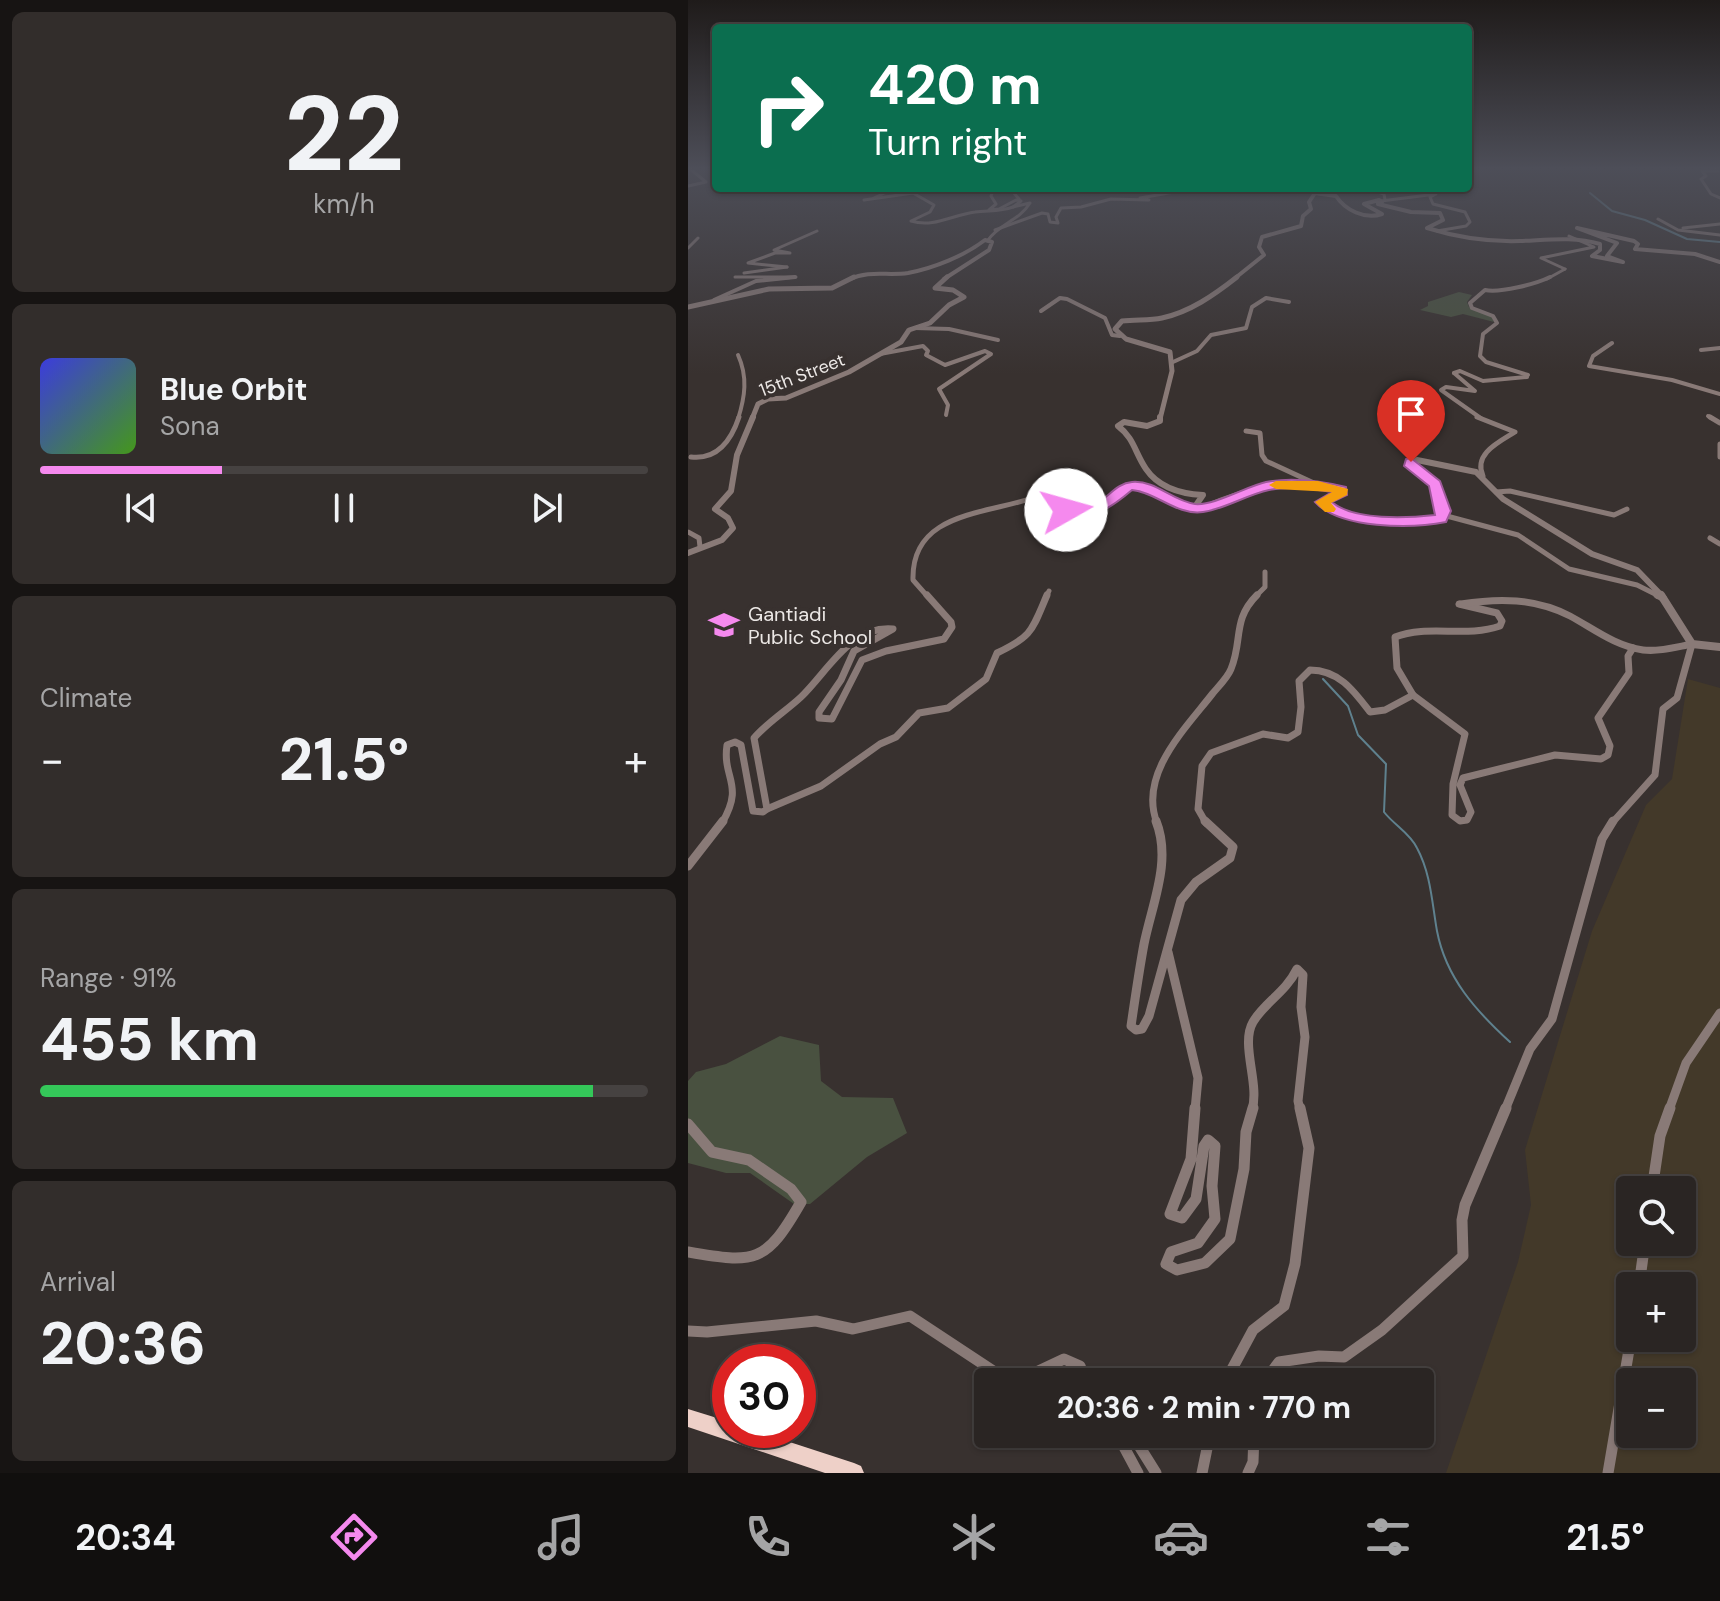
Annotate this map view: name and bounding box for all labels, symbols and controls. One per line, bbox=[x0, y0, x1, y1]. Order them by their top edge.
text: 420 m bbox=[868, 48, 1042, 121]
icon: right bbox=[736, 56, 840, 160]
text: 22 bbox=[284, 67, 404, 202]
text: Turn right bbox=[868, 119, 1027, 166]
text: km/h bbox=[313, 187, 375, 221]
street label: 15th Street bbox=[756, 348, 848, 402]
text: Blue Orbit bbox=[160, 370, 307, 409]
pin bbox=[1377, 380, 1445, 462]
icon: arrive bbox=[1389, 392, 1433, 436]
text: Sona bbox=[160, 409, 220, 443]
position arrow bbox=[1024, 468, 1108, 552]
icon: previous bbox=[119, 486, 163, 530]
icon: pause bbox=[322, 486, 366, 530]
icon: next bbox=[525, 486, 569, 530]
place label: Gantiadi Public School bbox=[748, 601, 872, 650]
school or university icon: Gantiadi Public School bbox=[707, 608, 741, 642]
text: Climate bbox=[40, 681, 132, 715]
text: 21.5° bbox=[279, 720, 409, 799]
text: − bbox=[40, 731, 64, 789]
text: + bbox=[624, 731, 648, 789]
text: Range · 91% bbox=[40, 961, 176, 995]
text: 455 km bbox=[40, 1000, 259, 1079]
map controls bbox=[1616, 1176, 1696, 1448]
button: search bbox=[1616, 1176, 1696, 1256]
text: Arrival bbox=[40, 1265, 116, 1299]
button: + bbox=[1616, 1272, 1696, 1352]
text: 20:36 bbox=[40, 1304, 206, 1383]
speed limit sign: 30 bbox=[712, 1344, 816, 1448]
button: − bbox=[1616, 1368, 1696, 1448]
text: 20:36 · 2 min · 770 m bbox=[1057, 1388, 1351, 1427]
icon: directions bbox=[326, 1509, 382, 1565]
icon: music bbox=[533, 1509, 589, 1565]
icon: phone bbox=[740, 1509, 796, 1565]
icon: climate bbox=[946, 1509, 1002, 1565]
icon: car bbox=[1153, 1509, 1209, 1565]
icon: filters bbox=[1360, 1509, 1416, 1565]
text: 20:34 bbox=[75, 1514, 176, 1561]
text: 21.5° bbox=[1566, 1514, 1645, 1561]

